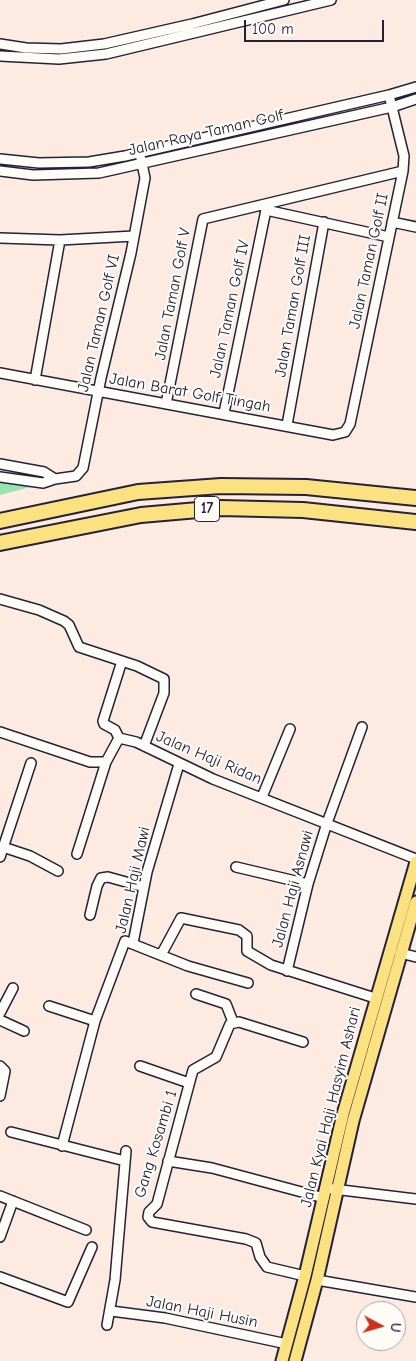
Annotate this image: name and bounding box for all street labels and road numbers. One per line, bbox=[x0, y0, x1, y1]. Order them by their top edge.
street label: Jalan Raya Taman Golf bbox=[127, 106, 285, 160]
street label: Jalan Taman Golf II bbox=[345, 191, 393, 331]
street label: Jalan Taman Golf V bbox=[151, 226, 195, 362]
street label: Jalan Taman Golf III bbox=[271, 233, 315, 379]
street label: Jalan Taman Golf IV bbox=[206, 238, 254, 380]
street label: Jalan Taman Golf VI bbox=[74, 252, 124, 394]
street label: Jalan Barat Golf Tingah bbox=[108, 369, 272, 417]
road number: 17 bbox=[194, 496, 220, 522]
street label: Jalan Haji Ridan bbox=[153, 727, 265, 789]
street label: Jalan Haji Mawi bbox=[111, 825, 155, 935]
street label: Jalan Haji Asnawi bbox=[268, 828, 318, 950]
street label: Jalan Kyai Haji Hasyim Ashari bbox=[297, 1005, 365, 1209]
street label: Gang Kosambi 1 bbox=[130, 1088, 182, 1200]
street label: Jalan Haji Husin bbox=[145, 1292, 259, 1332]

